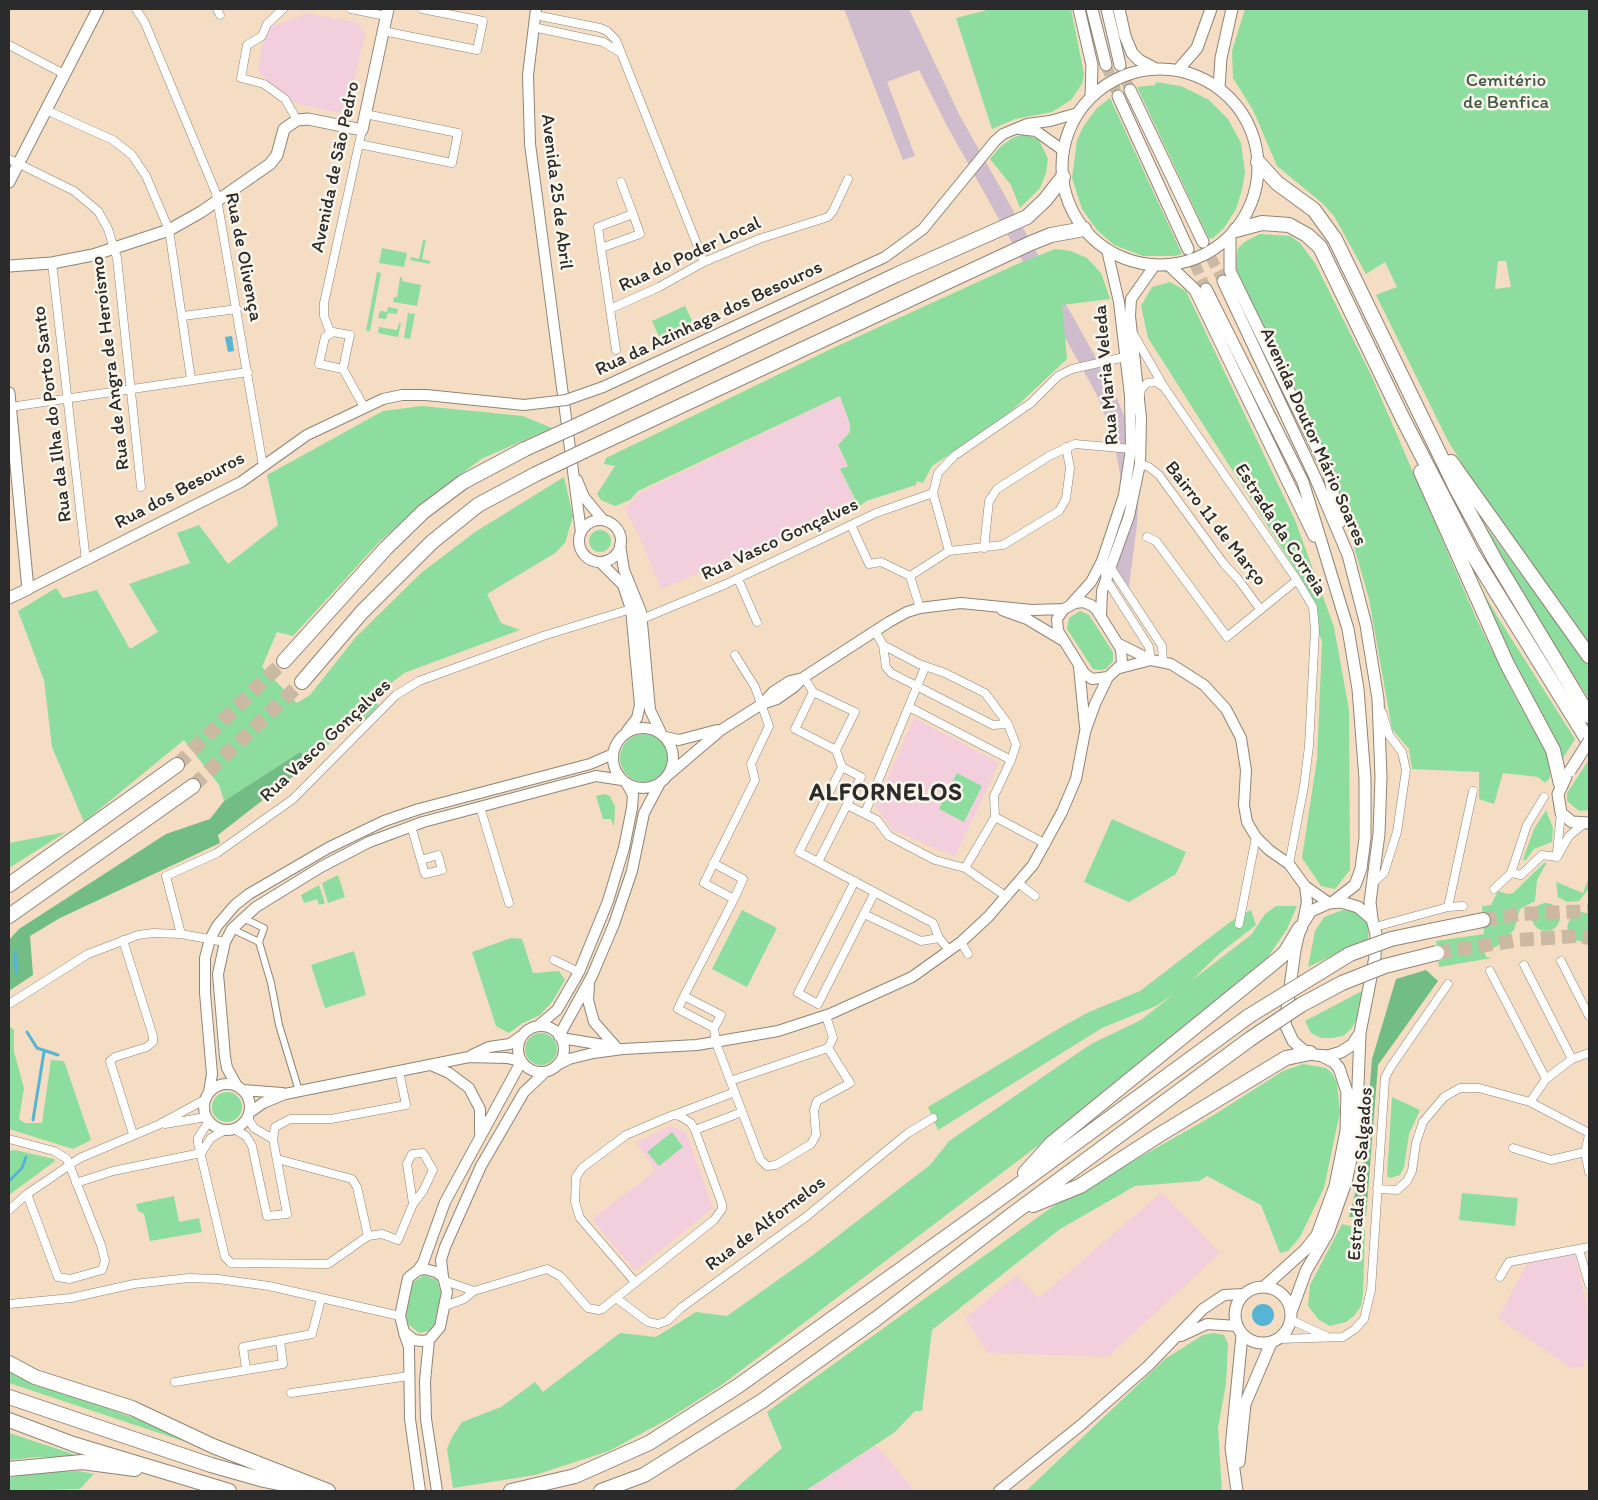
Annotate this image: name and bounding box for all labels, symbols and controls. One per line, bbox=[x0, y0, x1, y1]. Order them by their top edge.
park label: Cemitério de Benfica bbox=[1463, 70, 1549, 114]
street label: Avenida de São Pedro bbox=[307, 79, 365, 255]
street label: Avenida 25 de Abril bbox=[535, 113, 577, 271]
street label: Rua de Olivença bbox=[219, 191, 267, 323]
street label: Rua do Poder Local bbox=[615, 212, 765, 298]
street label: Rua de Angra de Heroísmo bbox=[87, 255, 135, 471]
street label: Rua da Azinhaga dos Besouros bbox=[592, 256, 826, 382]
street label: Rua Maria Veleda bbox=[1090, 304, 1124, 446]
street label: Rua da Ilha do Porto Santo bbox=[28, 305, 78, 523]
street label: Avenida Doutor Mário Soares bbox=[1255, 324, 1371, 550]
street label: Rua dos Besouros bbox=[111, 447, 249, 535]
street label: Bairro 11 de Março bbox=[1159, 457, 1271, 591]
street label: Estrada da Correia bbox=[1229, 460, 1331, 600]
street label: Rua Vasco Gonçalves bbox=[698, 494, 862, 586]
street label: Rua Vasco Gonçalves bbox=[256, 675, 396, 807]
district label: ALFORNELOS bbox=[807, 780, 965, 808]
street label: Estrada dos Salgados bbox=[1344, 1086, 1378, 1262]
street label: Rua de Alfornelos bbox=[701, 1171, 831, 1277]

